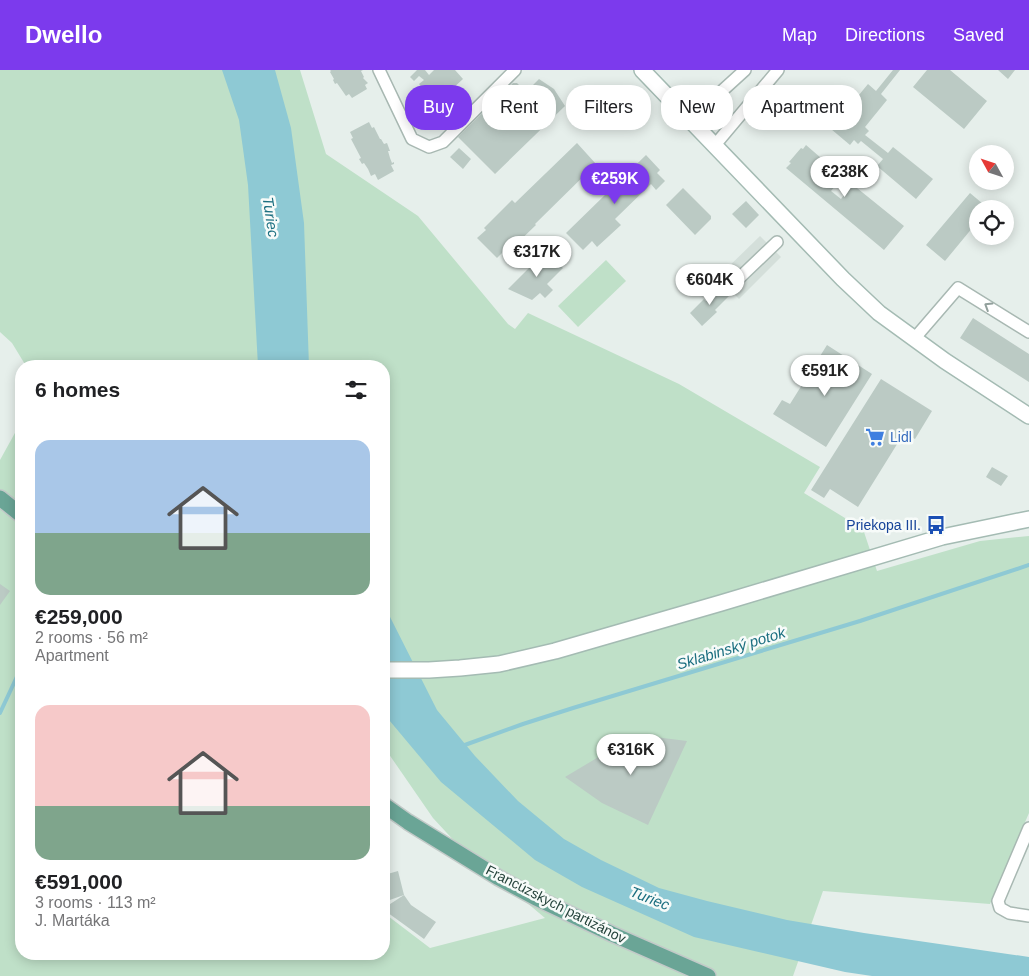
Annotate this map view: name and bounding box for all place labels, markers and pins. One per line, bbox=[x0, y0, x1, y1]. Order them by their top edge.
pin: €238K bbox=[810, 156, 880, 198]
pin: €259K bbox=[580, 162, 650, 205]
pin: €317K bbox=[502, 236, 572, 278]
pin: €604K bbox=[675, 264, 745, 306]
pin: €591K bbox=[790, 354, 860, 397]
supermarket icon: Lidl bbox=[864, 426, 886, 448]
place label: Lidl bbox=[890, 429, 912, 445]
bus stop icon: Priekopa III. bbox=[925, 514, 947, 536]
place label: Priekopa III. bbox=[846, 517, 921, 533]
pin: €316K bbox=[596, 734, 666, 776]

